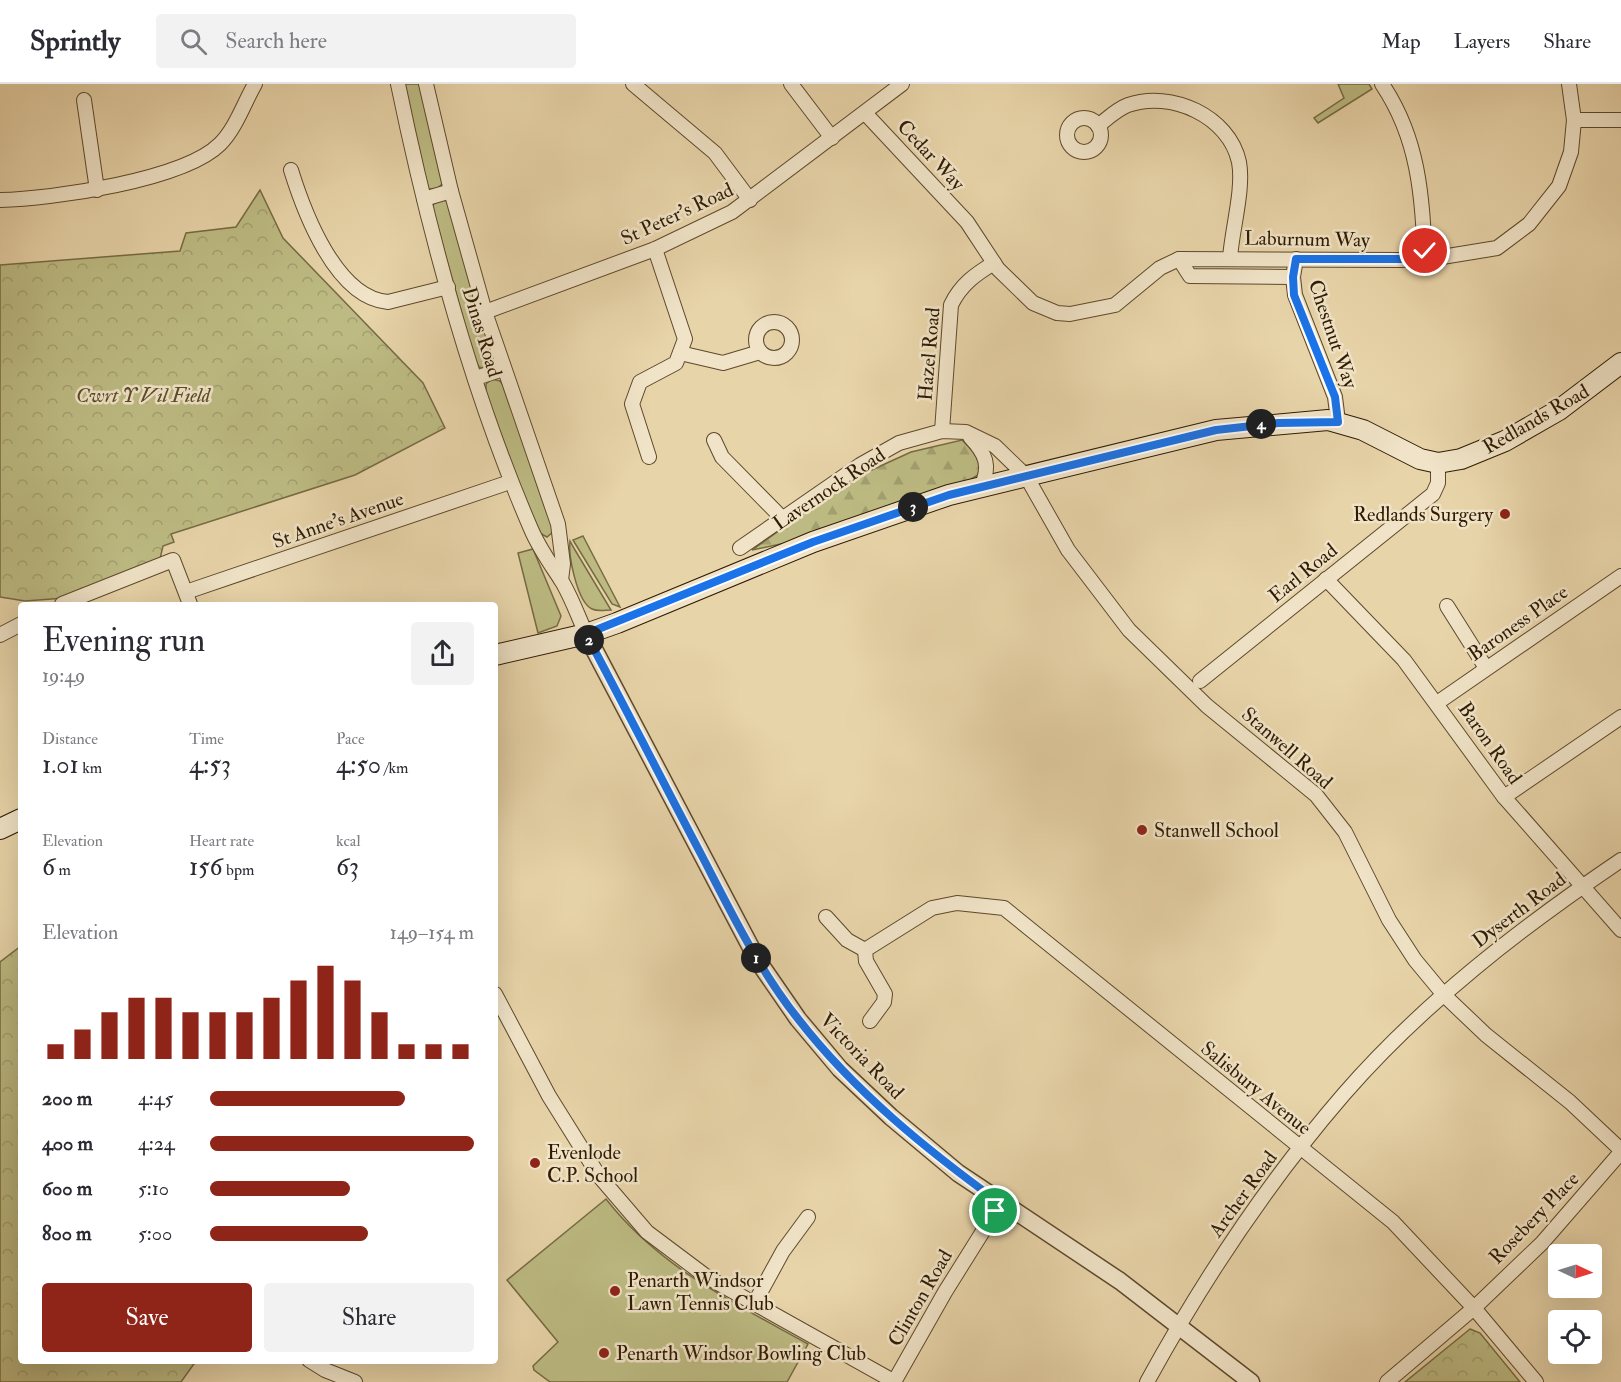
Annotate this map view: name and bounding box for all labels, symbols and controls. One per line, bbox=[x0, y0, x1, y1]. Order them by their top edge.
search box bbox=[156, 14, 576, 68]
text: Sprintly bbox=[30, 24, 120, 59]
icon: search bbox=[177, 25, 210, 58]
text: Search here bbox=[225, 27, 327, 55]
text: Map bbox=[1381, 28, 1421, 55]
text: Layers bbox=[1454, 28, 1510, 55]
text: Share bbox=[1543, 28, 1591, 55]
street label: Cedar Way bbox=[892, 114, 971, 197]
street label: St Peter's Road bbox=[617, 177, 737, 251]
street label: Laburnum Way bbox=[1244, 225, 1371, 253]
pin bbox=[1399, 225, 1450, 276]
icon: check bbox=[1408, 234, 1441, 267]
street label: Chestnut Way bbox=[1303, 276, 1364, 393]
street label: Dinas Road bbox=[456, 284, 508, 380]
street label: Hazel Road bbox=[912, 306, 946, 402]
street label: Redlands Road bbox=[1478, 378, 1594, 460]
park label: Cwrt Y Vil Field bbox=[76, 383, 212, 408]
pin: 4 bbox=[1246, 409, 1276, 439]
text: 4 bbox=[1257, 414, 1265, 434]
street label: Lavernock Road bbox=[768, 442, 890, 536]
street label: St Anne's Avenue bbox=[269, 486, 407, 554]
pin: 3 bbox=[898, 492, 928, 522]
text: 3 bbox=[910, 497, 916, 517]
place label: Redlands Surgery bbox=[1353, 502, 1494, 527]
marker: Redlands Surgery bbox=[1498, 507, 1512, 521]
street label: Earl Road bbox=[1264, 538, 1343, 608]
street label: Baroness Place bbox=[1463, 579, 1573, 667]
text: Evening run bbox=[42, 620, 205, 661]
button: share bbox=[411, 622, 474, 685]
pin: 2 bbox=[574, 625, 604, 655]
text: 2 bbox=[585, 630, 593, 650]
text: 19:49 bbox=[42, 663, 85, 688]
street label: Baron Road bbox=[1453, 697, 1527, 789]
street label: Stanwell Road bbox=[1236, 702, 1338, 795]
text: Distance bbox=[42, 729, 98, 749]
text: Time bbox=[189, 729, 224, 749]
text: Pace bbox=[336, 729, 365, 749]
text: 1.01 bbox=[42, 749, 79, 781]
text: 4:53 bbox=[189, 749, 231, 781]
text: 4:50 bbox=[336, 749, 381, 781]
text: km bbox=[79, 758, 102, 778]
text: /km bbox=[381, 758, 409, 778]
place label: Stanwell School bbox=[1154, 818, 1279, 843]
marker: Stanwell School bbox=[1135, 823, 1149, 837]
text: Elevation bbox=[42, 831, 103, 851]
text: Heart rate bbox=[189, 831, 254, 851]
text: kcal bbox=[336, 831, 361, 851]
text: 6 bbox=[42, 851, 55, 883]
text: 156 bbox=[189, 851, 223, 883]
text: 63 bbox=[336, 851, 359, 883]
text: m bbox=[55, 860, 71, 880]
text: bpm bbox=[223, 860, 254, 880]
street label: Dyserth Road bbox=[1467, 867, 1571, 953]
text: Elevation bbox=[42, 920, 118, 945]
text: 149–154 m bbox=[390, 920, 474, 945]
pin: 1 bbox=[741, 943, 771, 973]
text: 1 bbox=[753, 948, 759, 968]
street label: Victoria Road bbox=[815, 1008, 909, 1105]
street label: Salisbury Avenue bbox=[1196, 1036, 1316, 1140]
text: 200 m bbox=[42, 1086, 92, 1111]
text: 4:45 bbox=[138, 1086, 173, 1111]
text: 400 m bbox=[42, 1131, 93, 1156]
text: 4:24 bbox=[138, 1131, 175, 1156]
place label: Evenlode C.P. School bbox=[547, 1140, 638, 1188]
street label: Archer Road bbox=[1203, 1146, 1283, 1243]
marker: Evenlode C.P. School bbox=[528, 1156, 542, 1170]
street label: Rosebery Place bbox=[1484, 1166, 1584, 1270]
text: 600 m bbox=[42, 1176, 92, 1201]
text: 5:10 bbox=[138, 1176, 169, 1201]
pin bbox=[969, 1185, 1020, 1236]
icon: arrive bbox=[978, 1194, 1011, 1227]
text: 800 m bbox=[42, 1221, 92, 1246]
text: 5:00 bbox=[138, 1221, 172, 1246]
north arrow bbox=[1548, 1244, 1602, 1298]
map controls bbox=[1548, 1244, 1602, 1364]
street label: Clinton Road bbox=[882, 1245, 958, 1351]
place label: Penarth Windsor Lawn Tennis Club bbox=[627, 1268, 774, 1316]
button: Save bbox=[42, 1283, 252, 1352]
button: Share bbox=[264, 1283, 474, 1352]
marker: Penarth Windsor Lawn Tennis Club bbox=[608, 1284, 622, 1298]
button: locate bbox=[1548, 1310, 1602, 1364]
place label: Penarth Windsor Bowling Club bbox=[616, 1341, 866, 1366]
marker: Penarth Windsor Bowling Club bbox=[597, 1346, 611, 1360]

